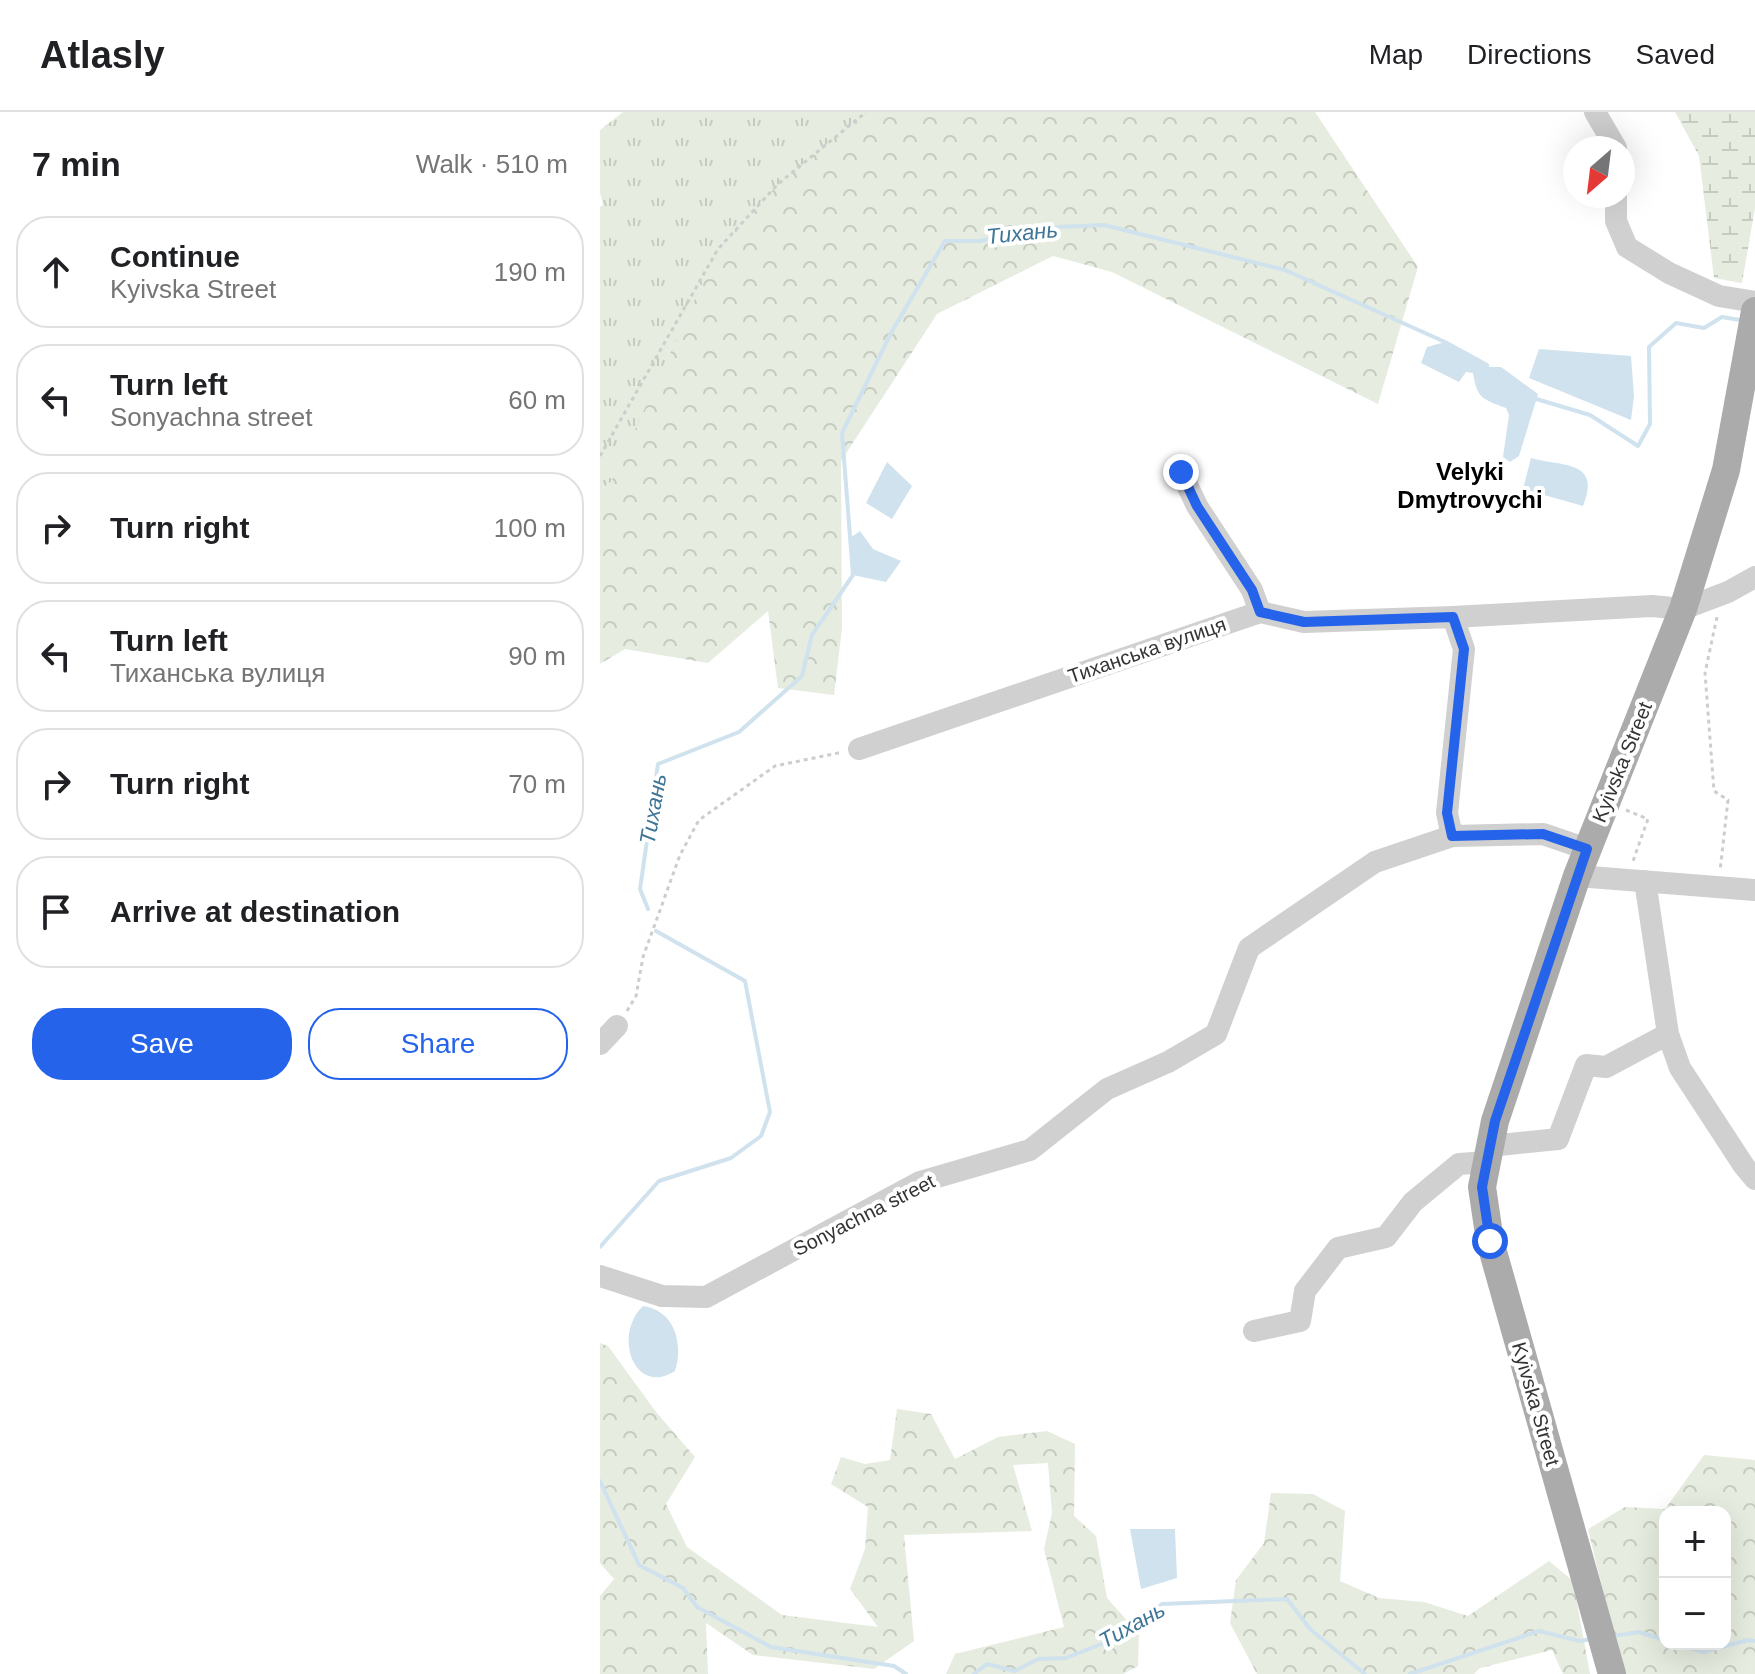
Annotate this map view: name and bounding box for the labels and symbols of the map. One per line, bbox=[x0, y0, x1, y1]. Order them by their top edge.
north arrow bbox=[1563, 136, 1635, 208]
water label: Тихань bbox=[985, 217, 1059, 249]
route end bbox=[1163, 454, 1199, 490]
district label: Velyki Dmytrovychi bbox=[1397, 458, 1543, 513]
street label: Тиханська вулиця bbox=[1065, 613, 1229, 687]
street label: Kyivska Street bbox=[1588, 698, 1656, 825]
water label: Тихань bbox=[634, 772, 672, 846]
street label: Sonyachna street bbox=[790, 1170, 939, 1260]
route start bbox=[1472, 1223, 1508, 1259]
street label: Kyivska Street bbox=[1508, 1340, 1564, 1469]
water label: Тихань bbox=[1095, 1597, 1169, 1653]

